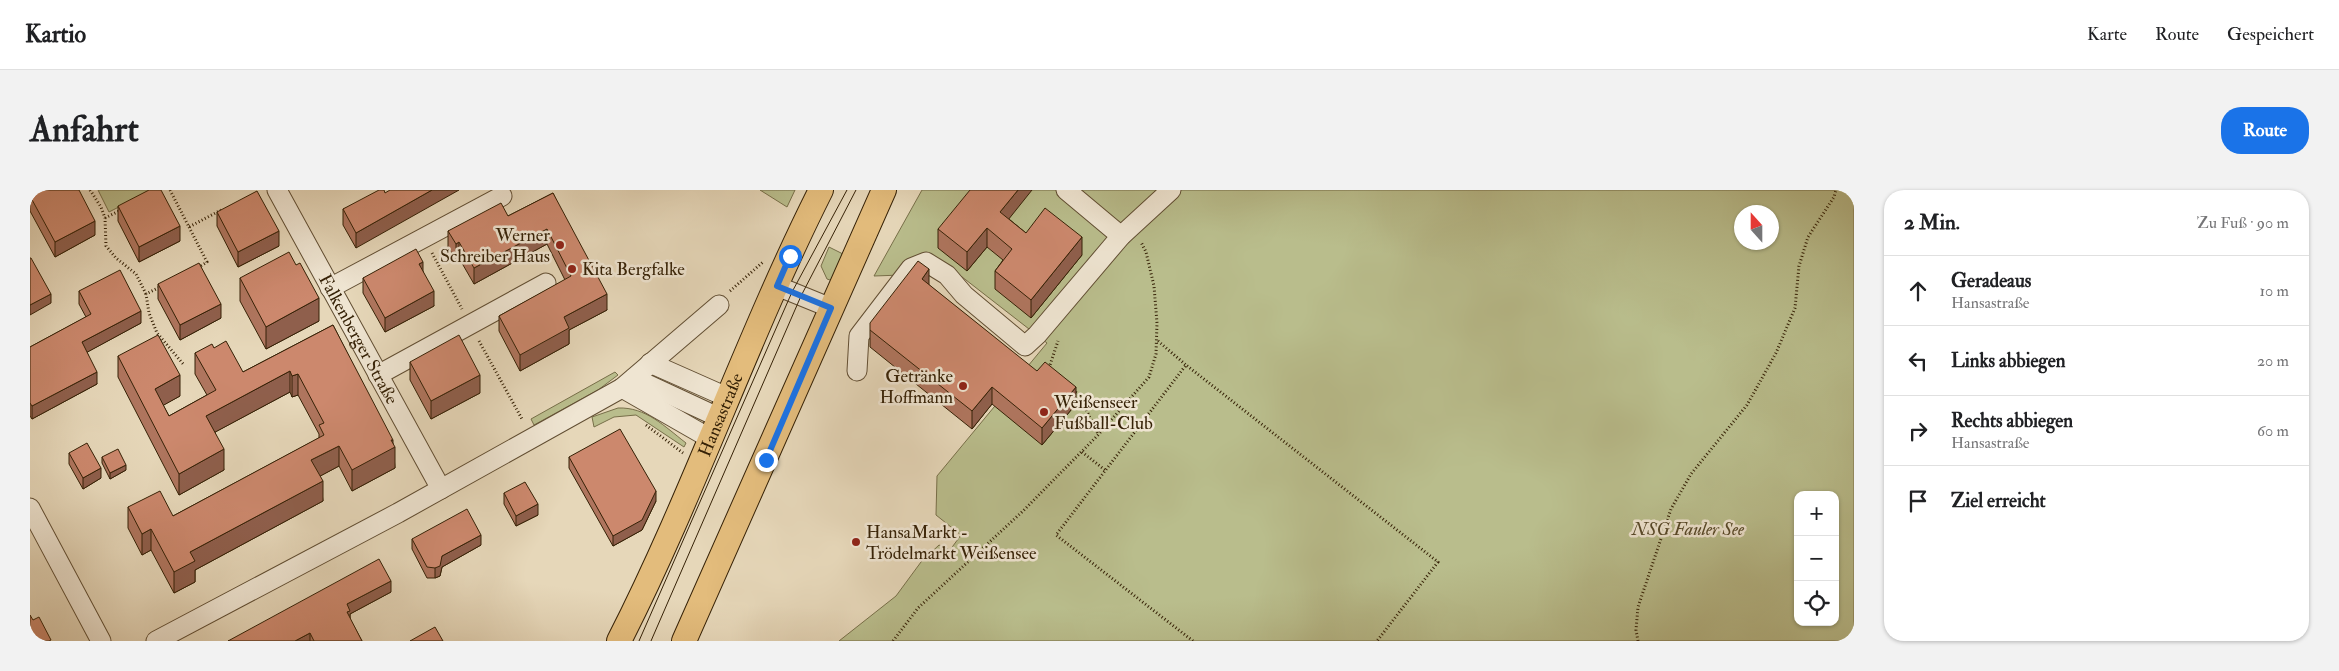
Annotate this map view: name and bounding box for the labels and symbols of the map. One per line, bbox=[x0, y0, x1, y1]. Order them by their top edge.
north arrow bbox=[1734, 205, 1779, 250]
place label: Werner Schreiber Haus bbox=[440, 224, 550, 268]
marker: Werner Schreiber Haus bbox=[554, 239, 566, 251]
route start bbox=[779, 245, 802, 268]
place label: Kita Bergfalke bbox=[582, 258, 685, 281]
marker: Kita Bergfalke bbox=[566, 263, 578, 275]
street label: Falkenberger Straße bbox=[314, 270, 404, 409]
place label: Getränke Hoffmann bbox=[880, 365, 953, 409]
street label: Hansastraße bbox=[693, 369, 749, 460]
marker: Getränke Hoffmann bbox=[957, 380, 969, 392]
place label: Weißenseer Fußball-Club bbox=[1053, 391, 1153, 435]
marker: Weißenseer Fußball-Club bbox=[1038, 406, 1050, 418]
route end bbox=[755, 449, 778, 472]
park label: NSG Fauler See bbox=[1631, 518, 1745, 541]
place label: HansaMarkt - Trödelmarkt Weißensee bbox=[866, 521, 1037, 565]
marker: HansaMarkt - Trödelmarkt Weißensee bbox=[850, 536, 862, 548]

